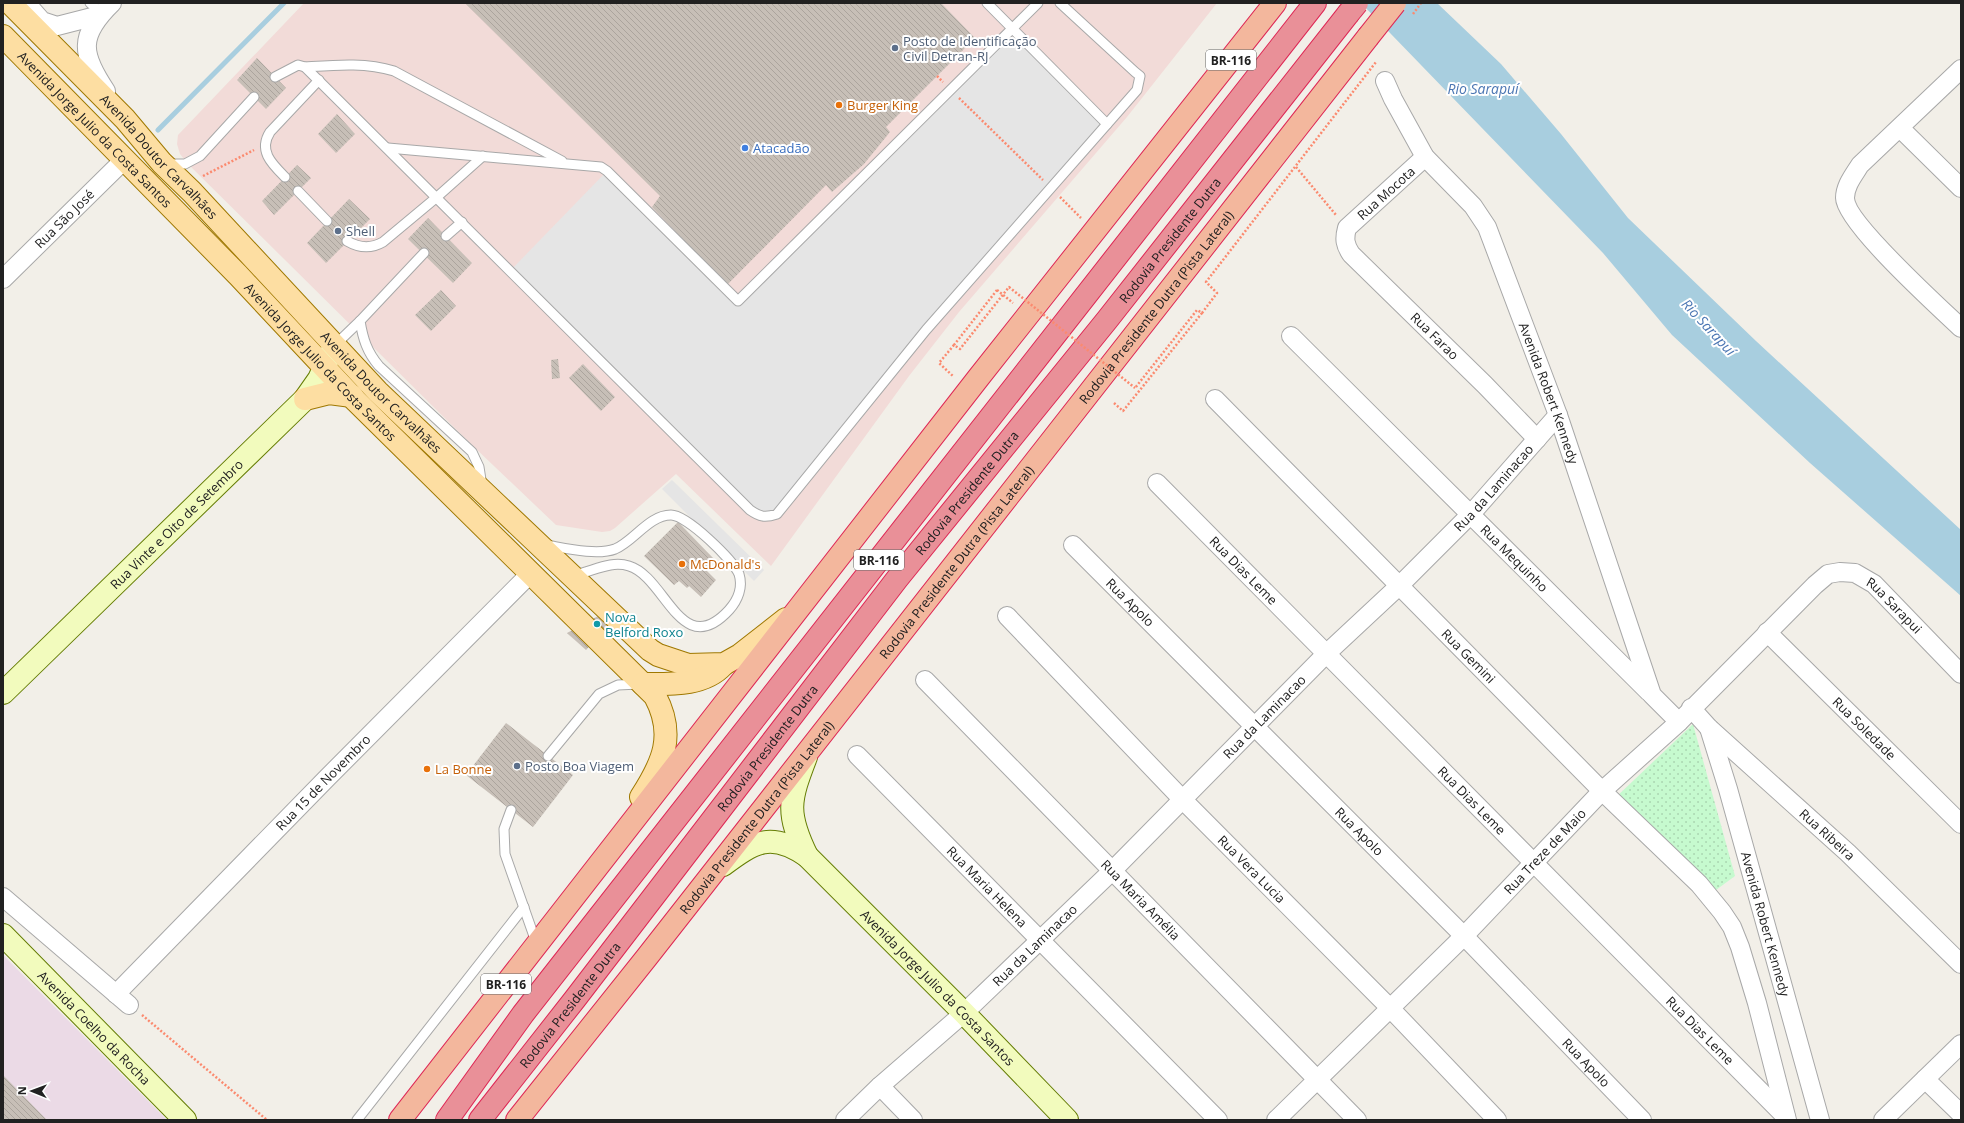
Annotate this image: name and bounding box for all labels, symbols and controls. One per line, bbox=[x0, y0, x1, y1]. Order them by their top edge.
place label: Posto de Identificação Civil Detran-RJ bbox=[903, 32, 1037, 65]
marker: Posto de Identificação Civil Detran-RJ bbox=[890, 43, 900, 53]
street label: Avenida Jorge Julio da Costa Santos bbox=[14, 47, 176, 212]
road number: BR-116 bbox=[1206, 50, 1256, 70]
water label: Rio Sarapuí bbox=[1447, 79, 1520, 98]
street label: Avenida Doutor Carvalhães bbox=[96, 90, 222, 223]
place label: Burger King bbox=[847, 96, 918, 114]
marker: Burger King bbox=[834, 100, 844, 110]
place label: Atacadão bbox=[753, 139, 810, 157]
marker: Atacadão bbox=[740, 143, 750, 153]
street label: Rua Mocota bbox=[1353, 162, 1419, 224]
street label: Rodovia Presidente Dutra bbox=[1115, 174, 1225, 307]
street label: Rua São José bbox=[31, 185, 98, 252]
street label: Rodovia Presidente Dutra (Pista Lateral) bbox=[1075, 207, 1238, 408]
place label: Shell bbox=[346, 222, 375, 240]
marker: Shell bbox=[333, 226, 343, 236]
street label: Avenida Jorge Julio da Costa Santos bbox=[241, 279, 400, 445]
water label: Rio Sarapuí bbox=[1678, 294, 1741, 361]
street label: Rua Farao bbox=[1407, 308, 1463, 364]
street label: Avenida Robert Kennedy bbox=[1515, 320, 1583, 467]
street label: Avenida Doutor Carvalhães bbox=[317, 327, 446, 457]
street label: Rodovia Presidente Dutra bbox=[911, 427, 1023, 559]
street label: Rua da Laminacao bbox=[1450, 440, 1537, 535]
street label: Rua Vinte e Oito de Setembro bbox=[106, 455, 247, 593]
street label: Rodovia Presidente Dutra (Pista Lateral) bbox=[875, 462, 1038, 663]
street label: Rua Mequinho bbox=[1477, 520, 1552, 596]
street label: Rua Dias Leme bbox=[1206, 532, 1282, 608]
road number: BR-116 bbox=[854, 550, 904, 570]
place label: McDonald's bbox=[690, 555, 761, 573]
marker: McDonald's bbox=[677, 559, 687, 569]
street label: Rua Sarapui bbox=[1863, 573, 1926, 637]
street label: Rua Apolo bbox=[1102, 574, 1159, 631]
place label: Nova Belford Roxo bbox=[605, 608, 683, 641]
marker: Nova Belford Roxo bbox=[592, 619, 602, 629]
street label: Rua Gemini bbox=[1438, 625, 1500, 687]
street label: Rua da Laminacao bbox=[1219, 671, 1310, 763]
street label: Rodovia Presidente Dutra bbox=[713, 681, 822, 815]
street label: Rua Soledade bbox=[1829, 693, 1900, 764]
street label: Rodovia Presidente Dutra (Pista Lateral) bbox=[675, 717, 838, 918]
street label: Rua 15 de Novembro bbox=[272, 730, 375, 834]
place label: Posto Boa Viagem bbox=[525, 757, 634, 775]
place label: La Bonne bbox=[435, 760, 492, 778]
marker: Posto Boa Viagem bbox=[512, 761, 522, 771]
street label: Rua Dias Leme bbox=[1434, 762, 1510, 838]
marker: La Bonne bbox=[422, 764, 432, 774]
street label: Rua Apolo bbox=[1331, 803, 1388, 860]
street label: Rua Treze de Maio bbox=[1499, 804, 1590, 898]
street label: Rua Ribeira bbox=[1796, 805, 1859, 864]
street label: Rua Vera Lucia bbox=[1214, 831, 1290, 907]
street label: Rua Maria Helena bbox=[943, 842, 1031, 931]
street label: Avenida Robert Kennedy bbox=[1737, 850, 1794, 999]
street label: Rua Maria Amélia bbox=[1097, 856, 1184, 944]
street label: Rua da Laminacao bbox=[988, 900, 1081, 990]
street label: Avenida Jorge Julio da Costa Santos bbox=[857, 906, 1019, 1070]
street label: Rodovia Presidente Dutra bbox=[515, 938, 625, 1072]
street label: Avenida Coelho da Rocha bbox=[34, 967, 154, 1089]
road number: BR-116 bbox=[481, 974, 531, 994]
street label: Rua Dias Leme bbox=[1662, 992, 1738, 1069]
street label: Rua Apolo bbox=[1558, 1034, 1614, 1091]
north arrow bbox=[12, 1071, 52, 1111]
text: N bbox=[14, 1086, 29, 1095]

